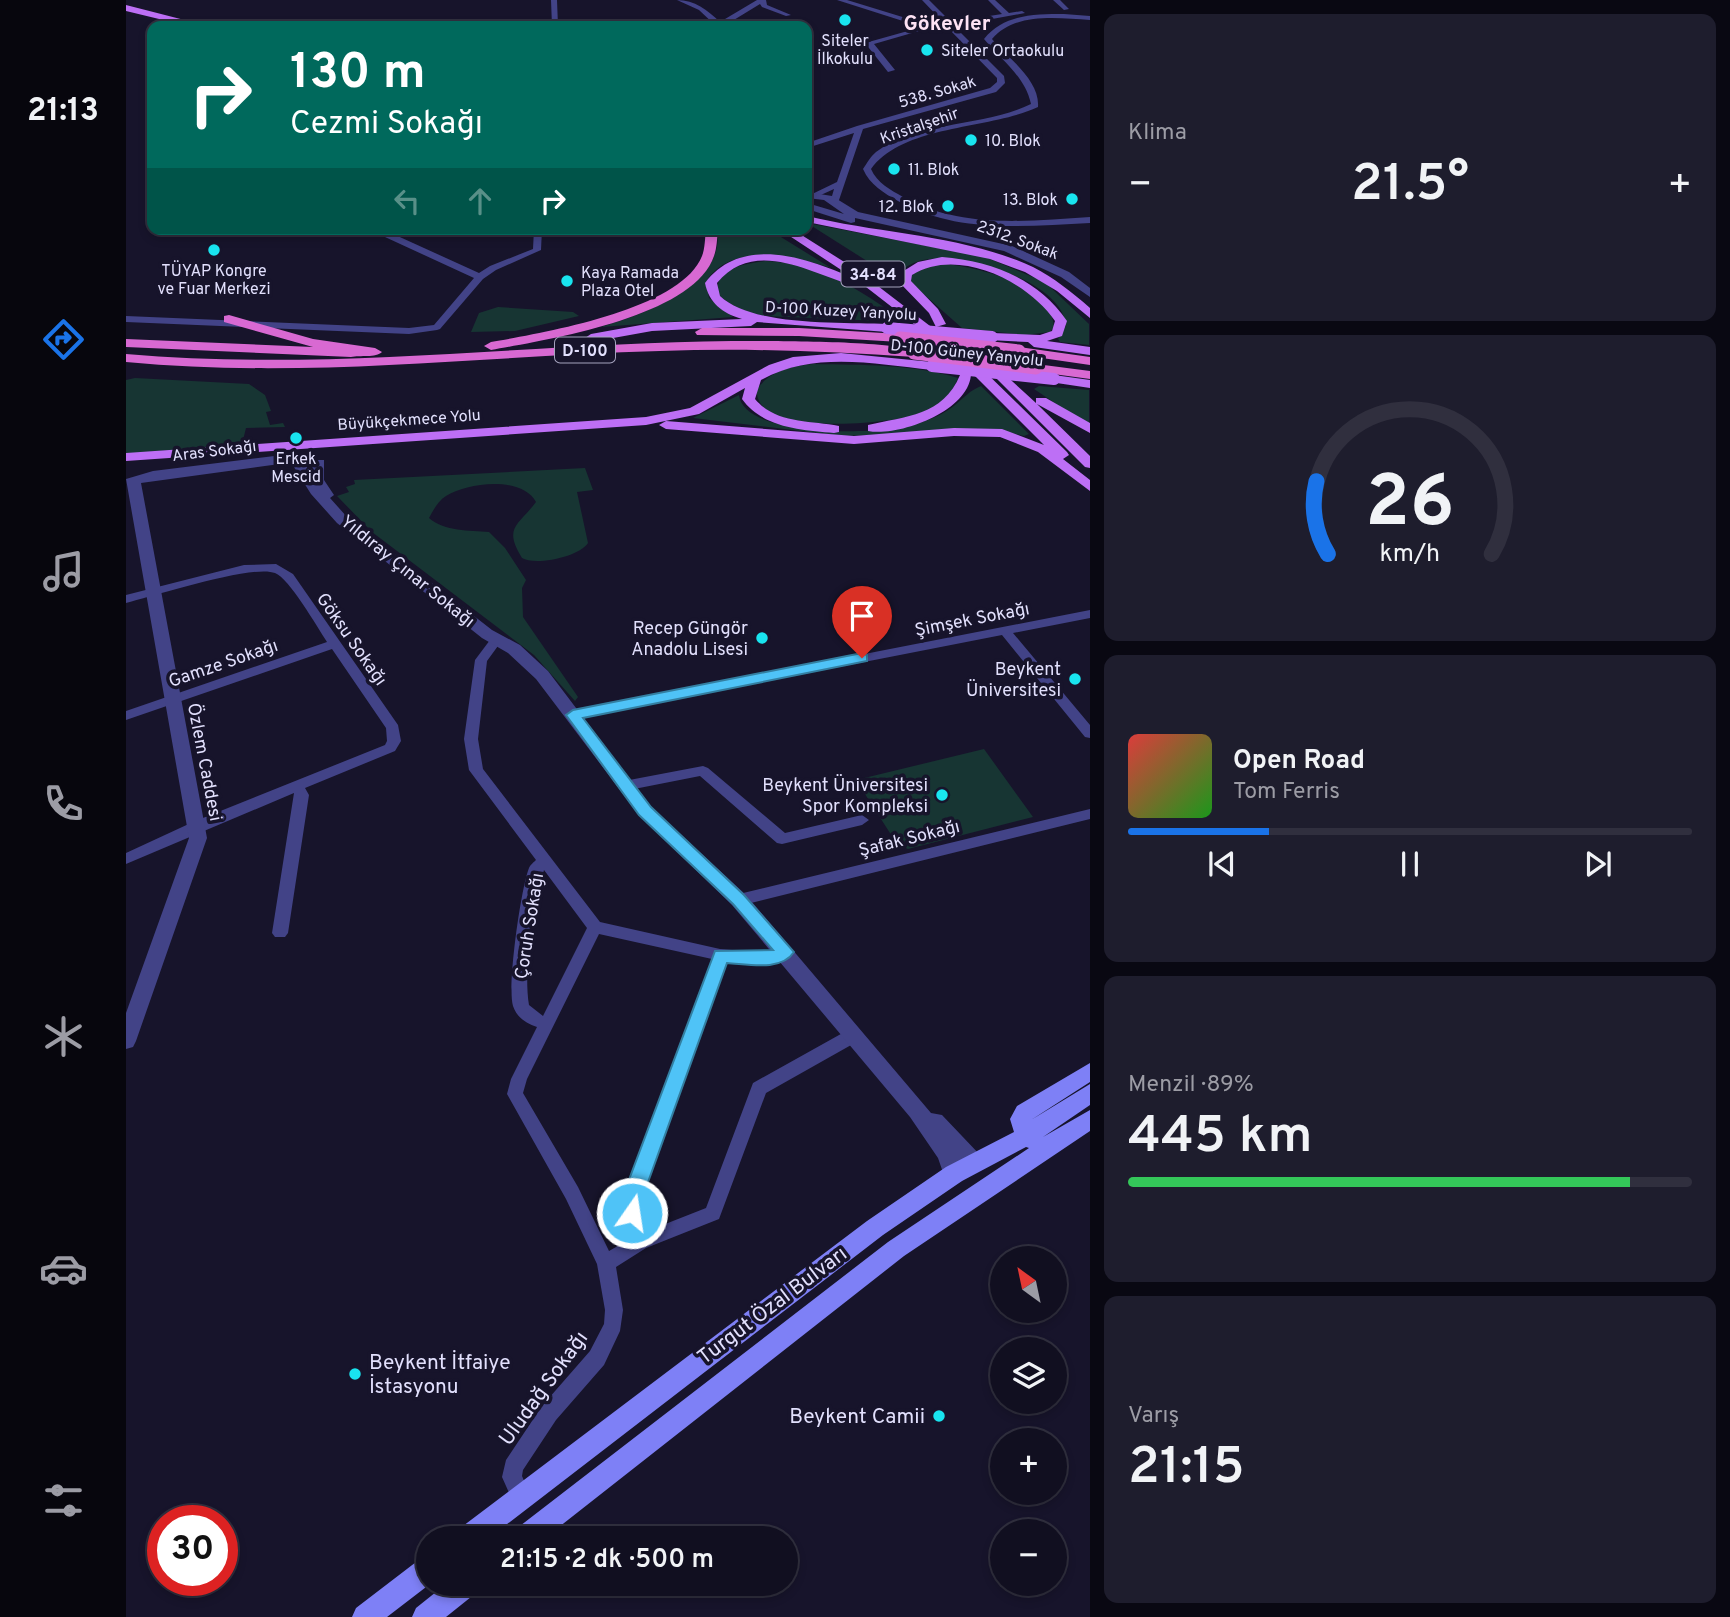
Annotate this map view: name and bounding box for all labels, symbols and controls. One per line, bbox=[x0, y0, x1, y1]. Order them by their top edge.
district label: Gökevler bbox=[903, 11, 991, 38]
marker: Siteler İlkokulu bbox=[837, 12, 853, 28]
place label: Siteler İlkokulu bbox=[817, 32, 873, 70]
marker: Siteler Ortaokulu bbox=[919, 42, 935, 58]
place label: Siteler Ortaokulu bbox=[941, 42, 1064, 62]
text: 130 m bbox=[290, 44, 426, 106]
icon: right bbox=[175, 49, 266, 140]
street label: 538. Sokak bbox=[896, 72, 979, 114]
text: 21:13 bbox=[27, 92, 99, 132]
street label: Kristalşehir bbox=[878, 104, 962, 150]
text: Cezmi Sokağı bbox=[290, 105, 483, 145]
text: Klima bbox=[1128, 119, 1187, 148]
marker: 10. Blok bbox=[963, 132, 979, 148]
place label: 10. Blok bbox=[985, 132, 1041, 152]
text: 21.5° bbox=[1351, 153, 1469, 219]
marker: 11. Blok bbox=[886, 161, 902, 177]
place label: 11. Blok bbox=[908, 161, 959, 181]
text: − bbox=[1128, 162, 1153, 211]
text: + bbox=[1667, 162, 1692, 211]
icon: left bbox=[388, 182, 426, 220]
icon: ahead bbox=[461, 182, 499, 220]
icon: right bbox=[534, 182, 572, 220]
place label: 13. Blok bbox=[1003, 191, 1058, 211]
marker: 13. Blok bbox=[1064, 191, 1080, 207]
place label: 12. Blok bbox=[879, 198, 934, 218]
marker: 12. Blok bbox=[940, 198, 956, 214]
street label: 2312. Sokak bbox=[974, 217, 1061, 265]
marker: TÜYAP Kongre ve Fuar Merkezi bbox=[206, 242, 222, 258]
place label: TÜYAP Kongre ve Fuar Merkezi bbox=[157, 260, 271, 300]
road number: 34-84 bbox=[842, 262, 904, 286]
place label: Kaya Ramada Plaza Otel bbox=[581, 264, 679, 302]
marker: Kaya Ramada Plaza Otel bbox=[559, 273, 575, 289]
street label: D-100 Kuzey Yanyolu bbox=[764, 298, 917, 326]
icon: directions bbox=[39, 315, 88, 364]
street label: D-100 Güney Yanyolu bbox=[889, 336, 1044, 372]
road number: D-100 bbox=[555, 338, 615, 362]
street label: Büyükçekmece Yolu bbox=[337, 406, 482, 436]
marker: Erkek Mescid bbox=[288, 430, 304, 446]
street label: Aras Sokağı bbox=[171, 437, 257, 467]
place label: Erkek Mescid bbox=[271, 450, 321, 488]
text: 26 bbox=[1365, 460, 1455, 552]
street label: Yıldıray Çınar Sokağı bbox=[335, 511, 479, 633]
text: km/h bbox=[1380, 539, 1440, 571]
icon: music bbox=[39, 547, 88, 596]
pin bbox=[832, 586, 892, 658]
street label: Göksu Sokağı bbox=[310, 589, 391, 691]
icon: arrive bbox=[843, 597, 881, 635]
street label: Şimşek Sokağı bbox=[913, 598, 1032, 643]
place label: Recep Güngör Anadolu Lisesi bbox=[631, 618, 748, 662]
marker: Recep Güngör Anadolu Lisesi bbox=[754, 630, 770, 646]
street label: Gamze Sokağı bbox=[166, 635, 281, 694]
place label: Beykent Üniversitesi bbox=[966, 659, 1061, 703]
marker: Beykent Üniversitesi bbox=[1067, 671, 1083, 687]
street label: Özlem Caddesi bbox=[181, 701, 228, 823]
text: Open Road bbox=[1233, 745, 1365, 778]
place label: Beykent Üniversitesi Spor Kompleksi bbox=[762, 773, 928, 819]
text: Tom Ferris bbox=[1233, 778, 1340, 807]
icon: phone bbox=[39, 779, 88, 828]
marker: Beykent Üniversitesi Spor Kompleksi bbox=[934, 787, 950, 803]
street label: Şafak Sokağı bbox=[856, 816, 962, 863]
icon: previous bbox=[1203, 845, 1241, 883]
icon: pause bbox=[1391, 845, 1429, 883]
icon: next bbox=[1579, 845, 1617, 883]
street label: Çoruh Sokağı bbox=[511, 872, 550, 981]
icon: climate bbox=[39, 1012, 88, 1061]
text: Menzil · 89% bbox=[1128, 1071, 1254, 1100]
text: 445 km bbox=[1128, 1105, 1313, 1171]
position arrow bbox=[595, 1176, 669, 1250]
street label: Turgut Özal Bulvarı bbox=[693, 1241, 853, 1371]
icon: car bbox=[39, 1244, 88, 1293]
north arrow bbox=[990, 1246, 1068, 1323]
map controls bbox=[990, 1246, 1067, 1596]
street label: Uludağ Sokağı bbox=[494, 1326, 595, 1451]
button: layers bbox=[990, 1337, 1067, 1414]
place label: Beykent İtfaiye İstasyonu bbox=[369, 1350, 511, 1401]
marker: Beykent İtfaiye İstasyonu bbox=[347, 1366, 363, 1382]
text: Varış bbox=[1128, 1402, 1179, 1431]
place label: Beykent Camii bbox=[789, 1404, 925, 1431]
marker: Beykent Camii bbox=[931, 1408, 947, 1424]
button: + bbox=[990, 1428, 1067, 1505]
text: 21:15 bbox=[1128, 1436, 1245, 1502]
icon: filters bbox=[39, 1476, 88, 1525]
speed limit sign: 30 bbox=[147, 1505, 238, 1596]
button: − bbox=[990, 1519, 1067, 1596]
text: 21:15 · 2 dk · 500 m bbox=[500, 1544, 714, 1577]

